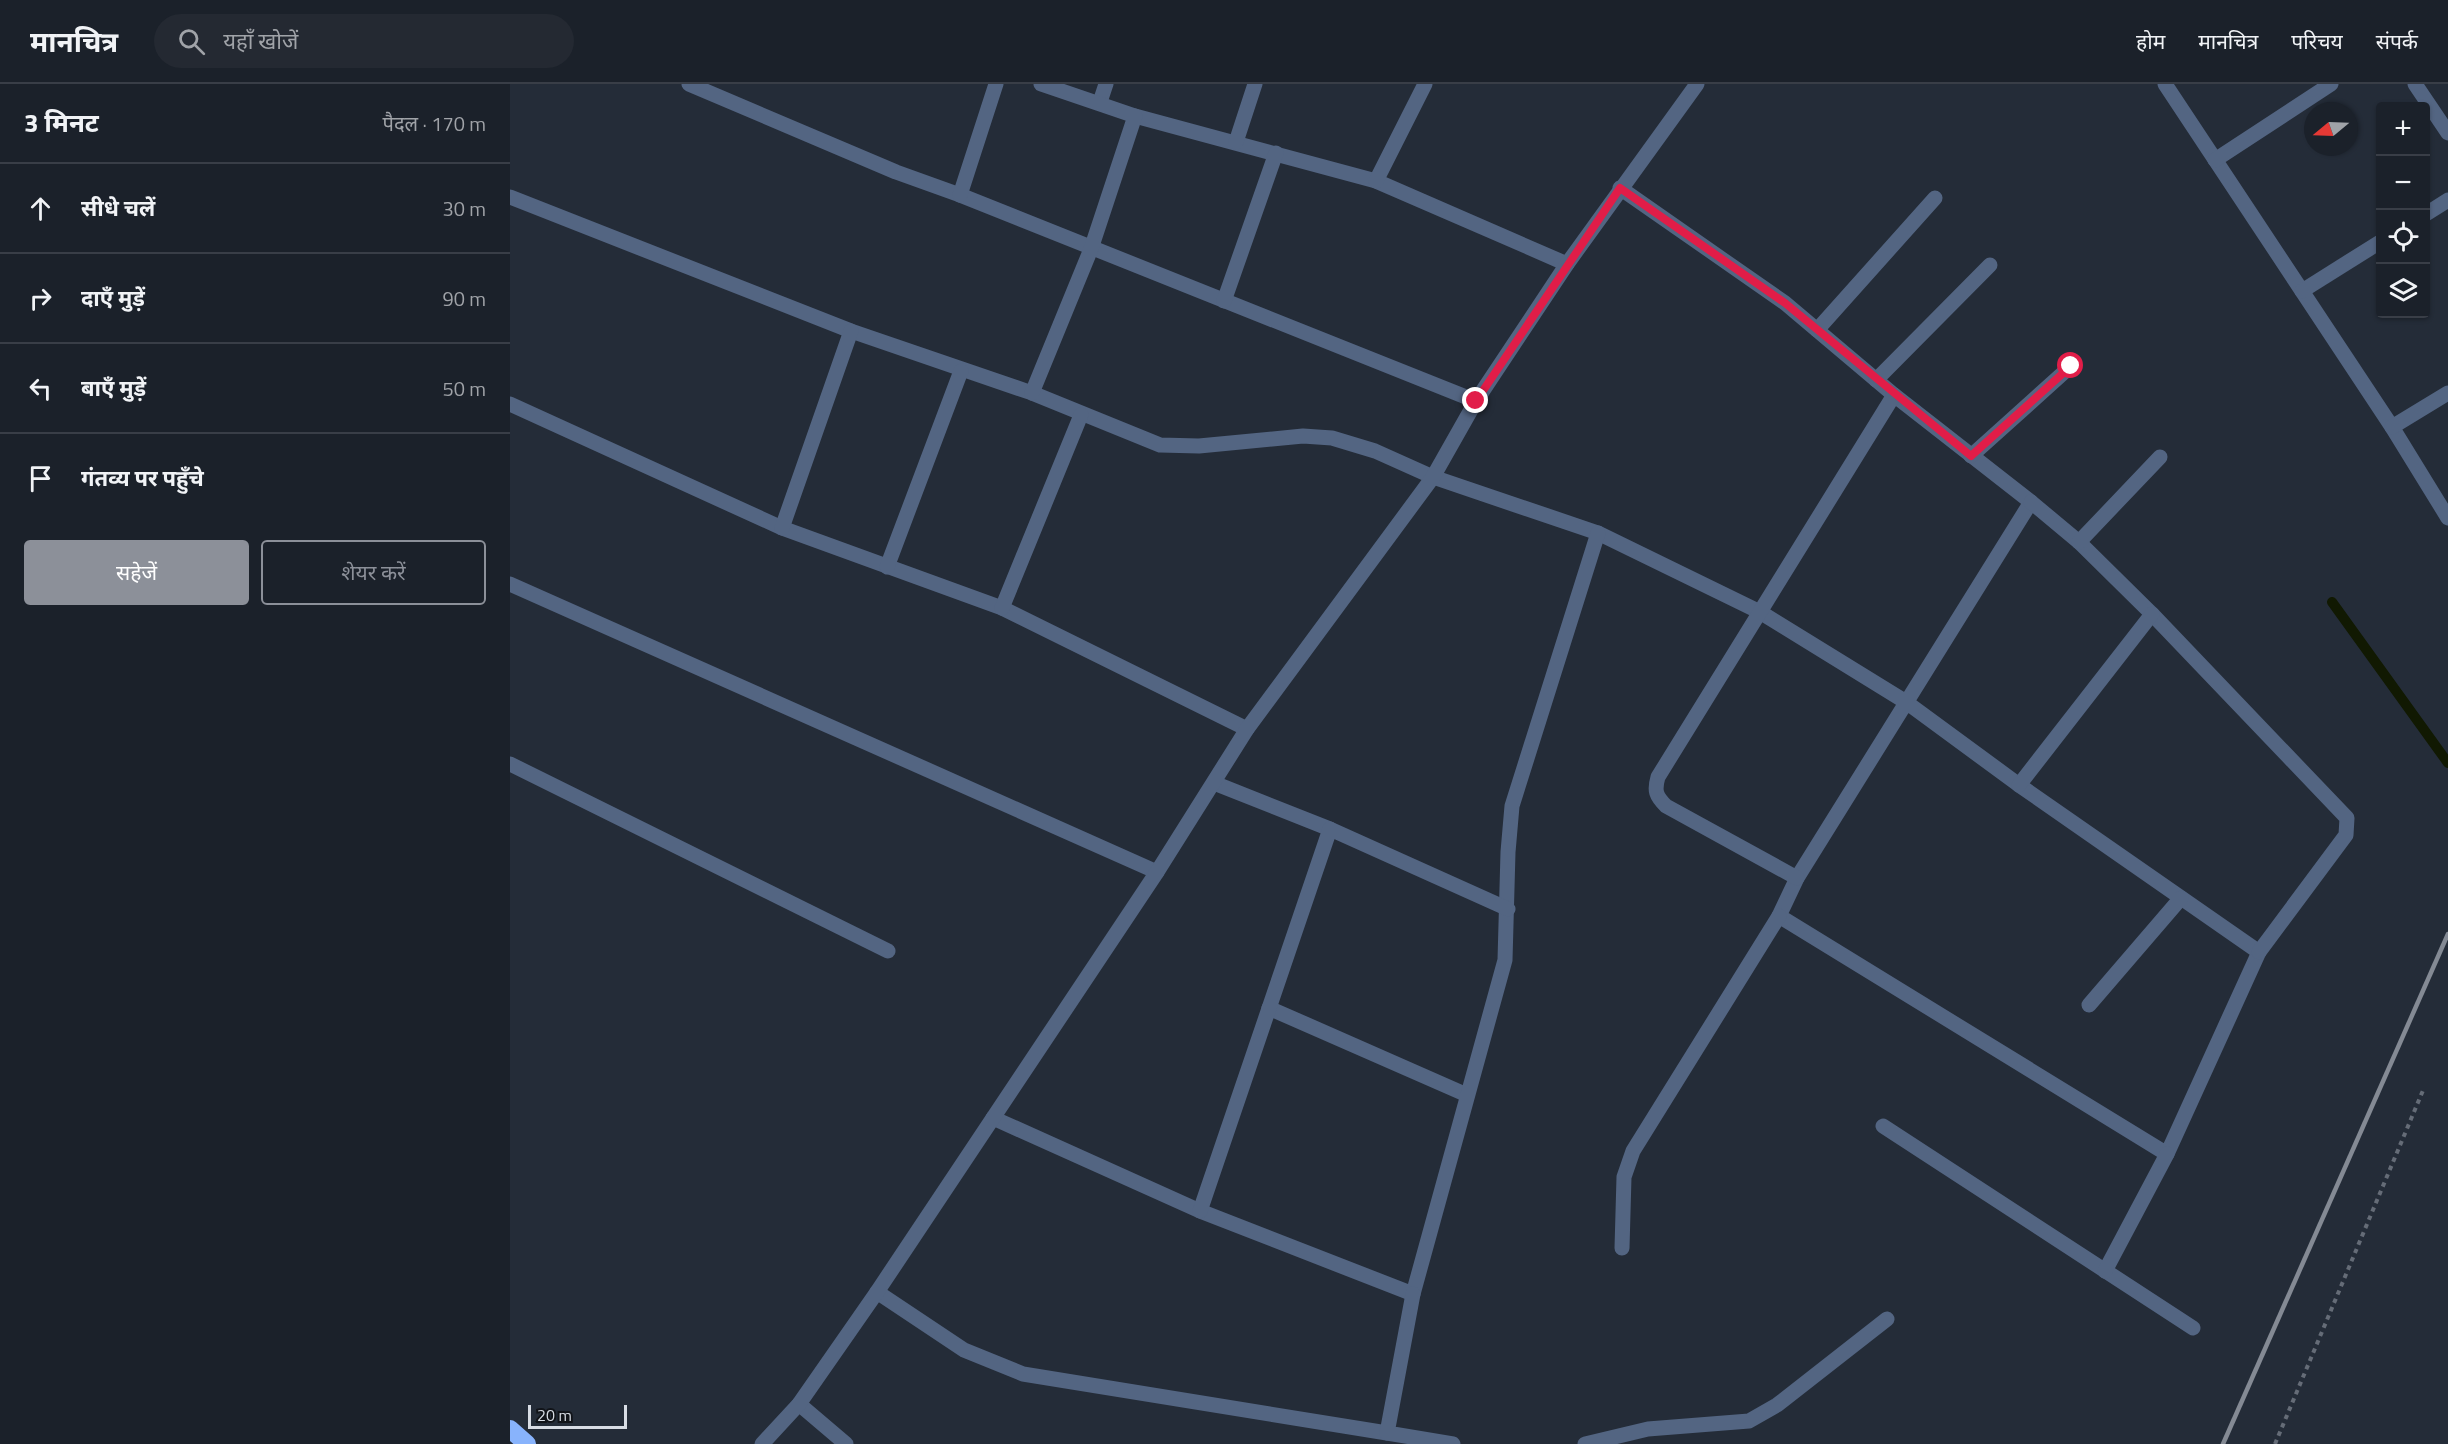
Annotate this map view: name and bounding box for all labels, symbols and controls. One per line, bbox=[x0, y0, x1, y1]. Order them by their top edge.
search box bbox=[154, 14, 574, 68]
text: मानचित्र bbox=[30, 20, 118, 63]
text: यहाँ खोजें bbox=[223, 24, 298, 58]
icon: search bbox=[175, 25, 208, 58]
text: होम bbox=[2136, 25, 2165, 57]
text: मानचित्र bbox=[2198, 25, 2258, 57]
text: परिचय bbox=[2291, 25, 2343, 57]
text: संपर्क bbox=[2376, 25, 2418, 57]
north arrow bbox=[2304, 102, 2358, 156]
map controls bbox=[2376, 102, 2430, 318]
button: + bbox=[2376, 102, 2430, 156]
text: 3 मिनट bbox=[24, 103, 99, 142]
text: पैदल · 170 m bbox=[383, 108, 486, 139]
button: − bbox=[2376, 156, 2430, 210]
text: सीधे चलें bbox=[81, 191, 155, 225]
icon: ahead bbox=[24, 192, 57, 225]
text: 30 m bbox=[442, 193, 486, 224]
button: locate bbox=[2376, 210, 2430, 264]
button: layers bbox=[2376, 264, 2430, 318]
text: दाएँ मुड़ें bbox=[81, 281, 145, 315]
icon: right bbox=[24, 282, 57, 315]
text: 90 m bbox=[442, 283, 486, 314]
route start bbox=[2057, 352, 2083, 378]
text: बाएँ मुड़ें bbox=[81, 371, 146, 405]
icon: left bbox=[24, 372, 57, 405]
text: 50 m bbox=[442, 373, 486, 404]
route end bbox=[1462, 387, 1488, 413]
text: गंतव्य पर पहुँचे bbox=[81, 461, 204, 495]
icon: arrive bbox=[24, 462, 57, 495]
button: सहेजें bbox=[24, 540, 249, 605]
button: शेयर करें bbox=[261, 540, 486, 605]
scale bar bbox=[528, 1402, 627, 1430]
text: 20 m bbox=[537, 1403, 572, 1427]

